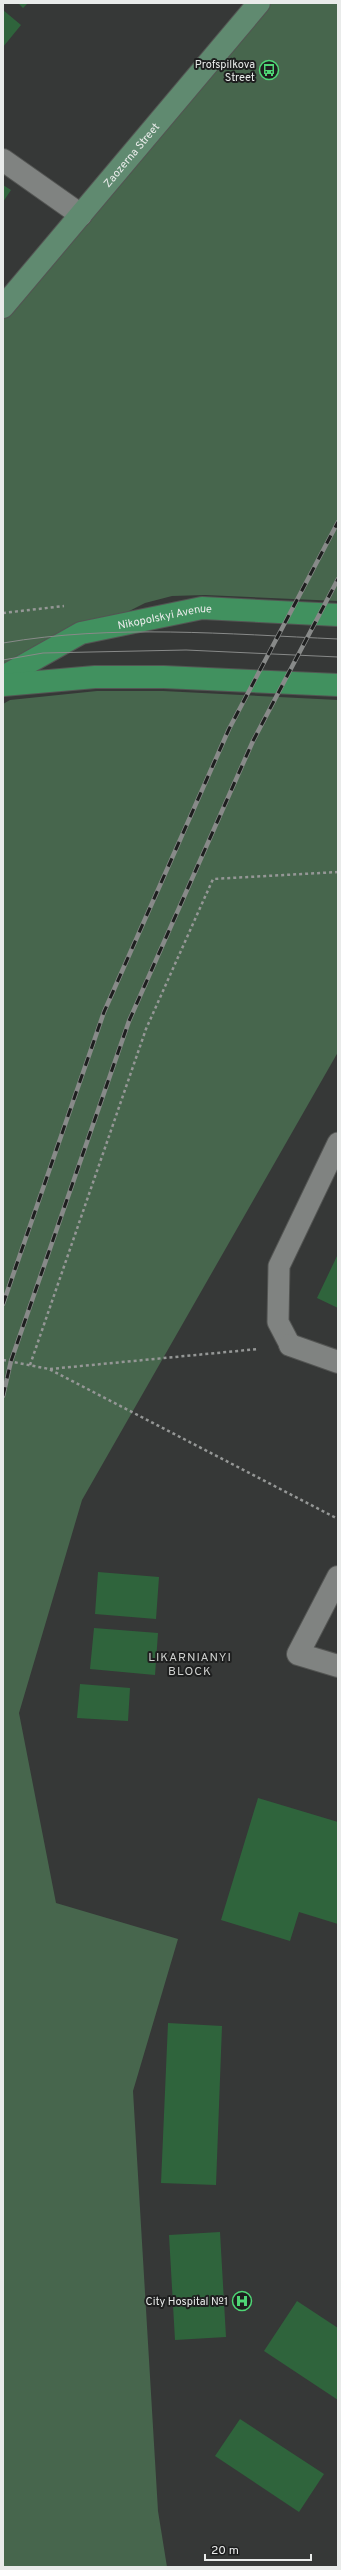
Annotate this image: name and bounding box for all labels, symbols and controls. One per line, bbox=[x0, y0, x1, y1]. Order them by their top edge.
place label: Profspilkova Street bbox=[195, 58, 255, 85]
bus stop icon: Profspilkova Street bbox=[258, 59, 280, 81]
street label: Zaozerna Street bbox=[101, 120, 163, 190]
street label: Nikopolskyi Avenue bbox=[116, 602, 212, 633]
district label: LIKARNIANYI BLOCK bbox=[148, 1650, 232, 1680]
hospital icon: City Hospital №1 bbox=[231, 2290, 253, 2312]
place label: City Hospital №1 bbox=[146, 2295, 228, 2309]
scale bar bbox=[205, 2536, 311, 2562]
text: 20 m bbox=[211, 2543, 239, 2559]

